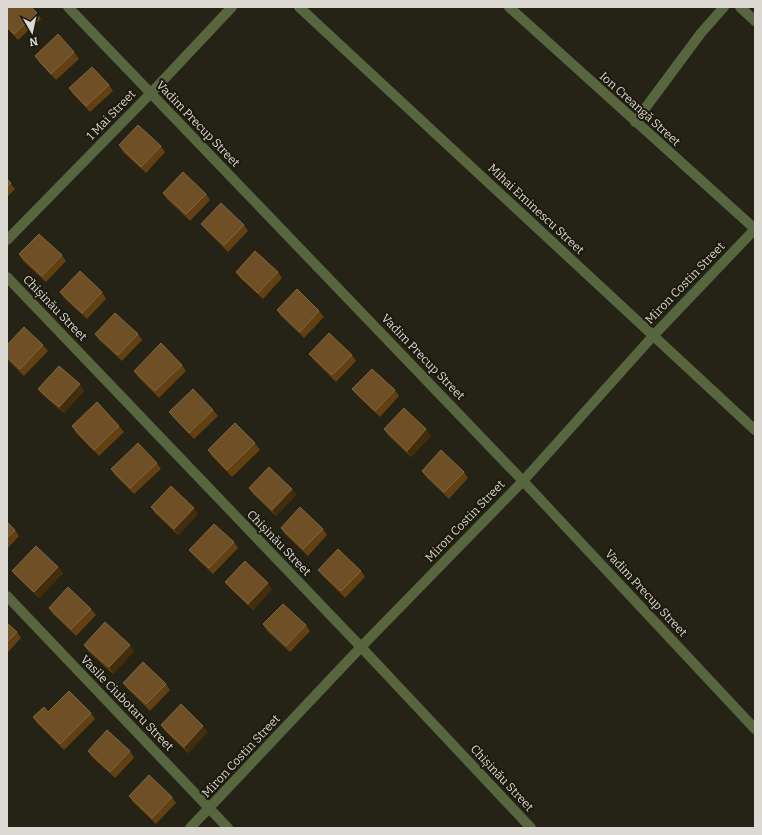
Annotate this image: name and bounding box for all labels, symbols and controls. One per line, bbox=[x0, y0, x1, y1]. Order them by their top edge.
north arrow bbox=[12, 12, 52, 52]
text: N bbox=[28, 34, 39, 49]
street label: Ion Creangă Street bbox=[597, 69, 684, 149]
street label: Vadim Precup Street bbox=[153, 78, 243, 170]
street label: 1 Mai Street bbox=[84, 87, 139, 143]
street label: Mihai Eminescu Street bbox=[485, 161, 587, 258]
street label: Miron Costin Street bbox=[642, 239, 728, 327]
street label: Chișinău Street bbox=[19, 272, 90, 345]
street label: Vadim Precup Street bbox=[378, 311, 468, 403]
street label: Miron Costin Street bbox=[422, 477, 508, 565]
street label: Chișinău Street bbox=[243, 507, 314, 580]
street label: Vadim Precup Street bbox=[602, 547, 690, 640]
street label: Vasile Ciubotaru Street bbox=[78, 652, 177, 754]
street label: Miron Costin Street bbox=[199, 711, 283, 800]
street label: Chișinău Street bbox=[467, 742, 537, 815]

